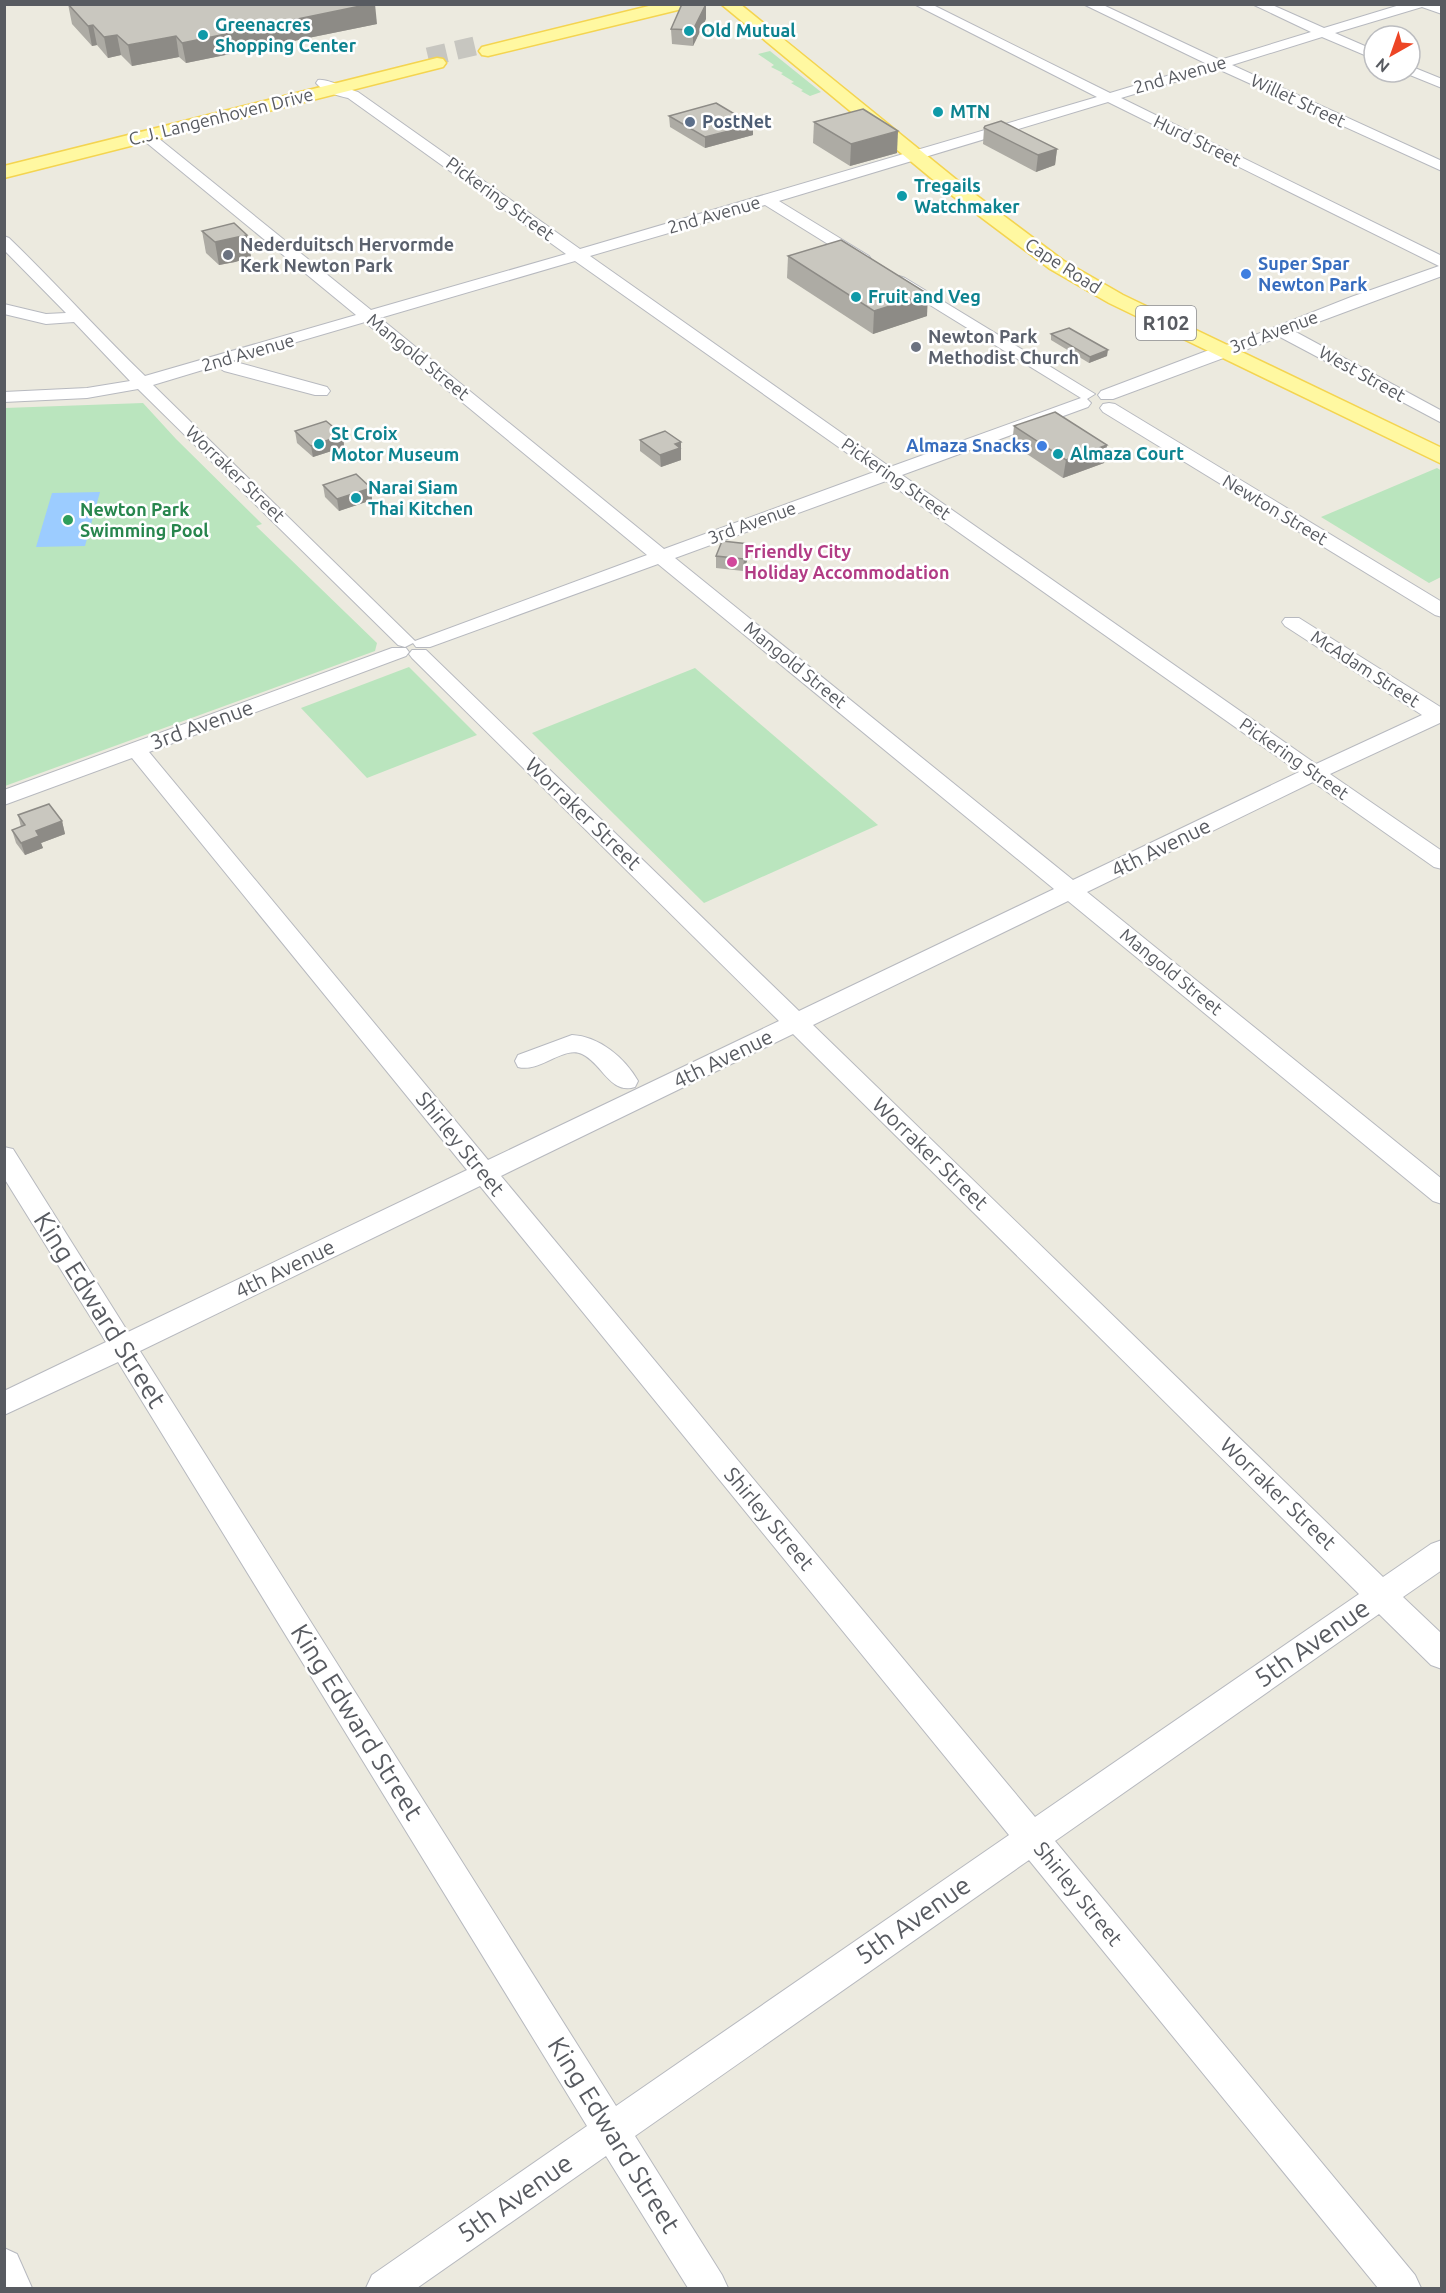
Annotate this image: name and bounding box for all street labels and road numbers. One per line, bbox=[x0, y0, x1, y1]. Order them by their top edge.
street label: 2nd Avenue bbox=[1131, 51, 1228, 97]
street label: Willet Street bbox=[1248, 69, 1349, 131]
street label: C.J. Langenhoven Drive bbox=[126, 83, 315, 149]
street label: Hurd Street bbox=[1151, 110, 1244, 170]
street label: Pickering Street bbox=[443, 152, 558, 244]
street label: 2nd Avenue bbox=[665, 191, 762, 237]
street label: Cape Road bbox=[1022, 233, 1105, 297]
road number: R102 bbox=[1136, 306, 1196, 340]
street label: 3rd Avenue bbox=[1227, 306, 1320, 356]
street label: Mangold Street bbox=[363, 309, 474, 404]
street label: 2nd Avenue bbox=[199, 329, 296, 375]
street label: West Street bbox=[1316, 341, 1409, 405]
street label: Worraker Street bbox=[182, 421, 289, 526]
street label: Pickering Street bbox=[838, 433, 955, 523]
street label: Newton Street bbox=[1219, 470, 1332, 548]
street label: 3rd Avenue bbox=[705, 497, 798, 547]
street label: Mangold Street bbox=[740, 617, 851, 712]
street label: McAdam Street bbox=[1308, 626, 1424, 711]
street label: 3rd Avenue bbox=[147, 694, 256, 754]
street label: Pickering Street bbox=[1236, 713, 1353, 803]
street label: Worraker Street bbox=[521, 752, 646, 874]
street label: 4th Avenue bbox=[1107, 813, 1214, 881]
street label: Mangold Street bbox=[1116, 924, 1227, 1019]
street label: 4th Avenue bbox=[669, 1024, 776, 1092]
street label: Shirley Street bbox=[412, 1087, 510, 1200]
street label: Worraker Street bbox=[868, 1092, 993, 1214]
street label: King Edward Street bbox=[28, 1207, 172, 1413]
street label: 4th Avenue bbox=[231, 1234, 338, 1302]
street label: Worraker Street bbox=[1216, 1432, 1341, 1554]
street label: Shirley Street bbox=[720, 1462, 820, 1575]
street label: 5th Avenue bbox=[1249, 1592, 1375, 1693]
street label: King Edward Street bbox=[285, 1619, 429, 1825]
street label: Shirley Street bbox=[1030, 1837, 1128, 1950]
street label: 5th Avenue bbox=[850, 1869, 976, 1970]
street label: King Edward Street bbox=[542, 2032, 686, 2238]
street label: 5th Avenue bbox=[452, 2147, 578, 2248]

